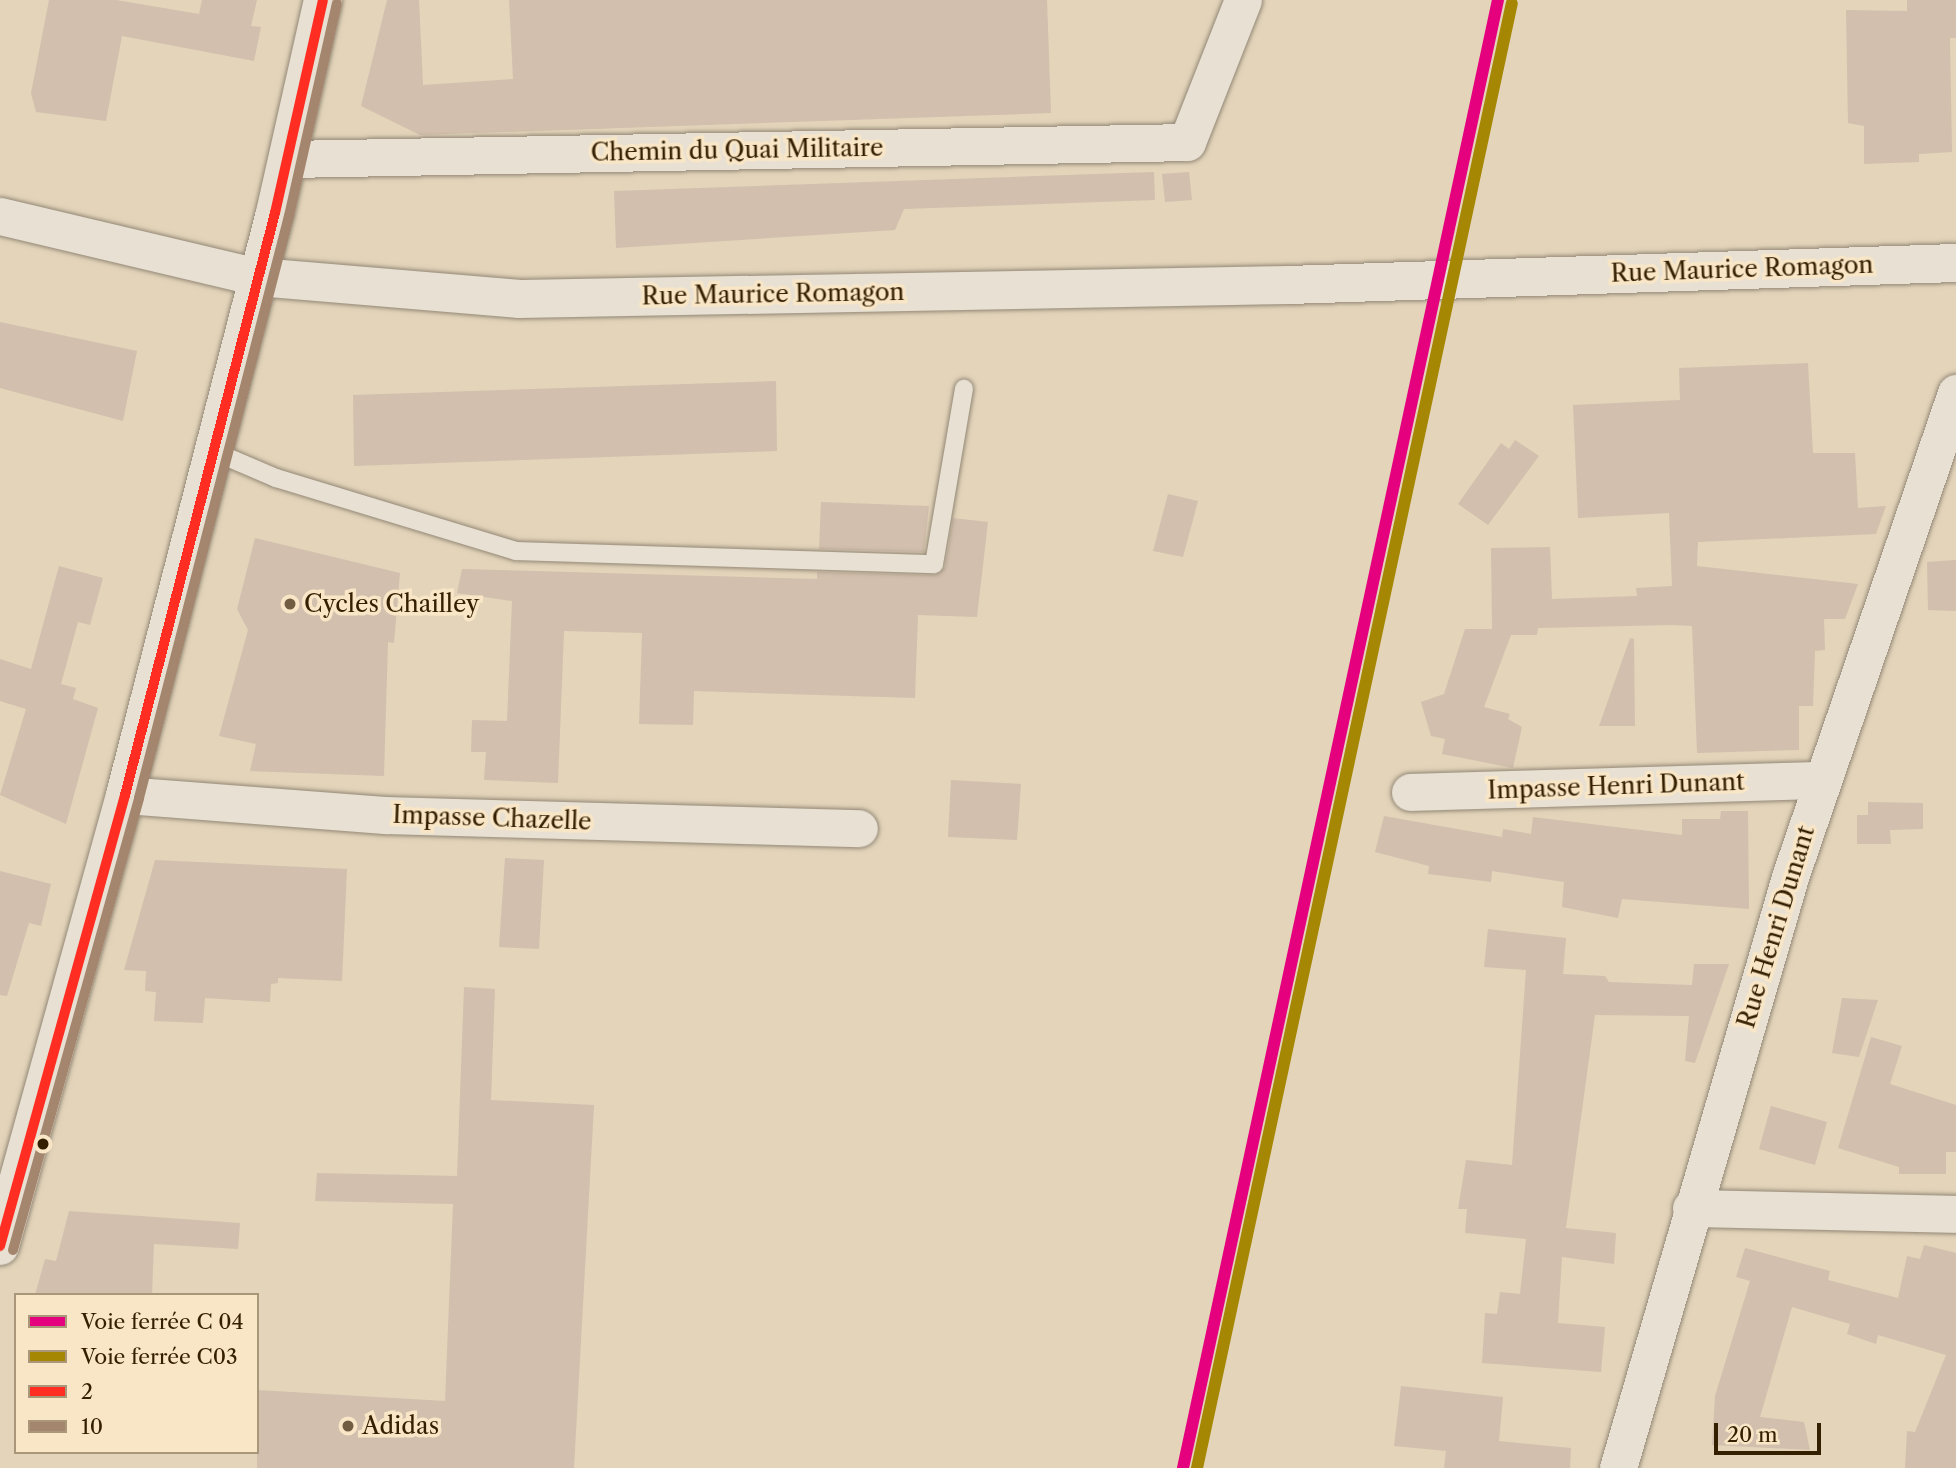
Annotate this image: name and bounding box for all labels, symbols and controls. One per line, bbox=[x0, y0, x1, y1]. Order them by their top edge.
street label: Chemin du Quai Militaire bbox=[590, 133, 884, 167]
street label: Rue Maurice Romagon bbox=[1610, 250, 1874, 288]
street label: Rue Maurice Romagon bbox=[641, 277, 905, 311]
place label: Cycles Chailley bbox=[304, 590, 479, 618]
marker: Cycles Chailley bbox=[282, 596, 298, 612]
street label: Impasse Henri Dunant bbox=[1487, 767, 1745, 805]
street label: Impasse Chazelle bbox=[392, 800, 592, 836]
street label: Rue Henri Dunant bbox=[1732, 822, 1820, 1032]
unlabelled marker bbox=[36, 1137, 50, 1151]
legend bbox=[14, 1293, 259, 1454]
text: Voie ferrée C 04 bbox=[81, 1309, 244, 1334]
text: Voie ferrée C03 bbox=[81, 1344, 238, 1369]
text: 2 bbox=[81, 1379, 93, 1404]
scale bar bbox=[1718, 1408, 1825, 1452]
place label: Adidas bbox=[362, 1412, 439, 1440]
text: 10 bbox=[81, 1414, 103, 1439]
marker: Adidas bbox=[340, 1418, 356, 1434]
text: 20 m bbox=[1727, 1422, 1778, 1447]

